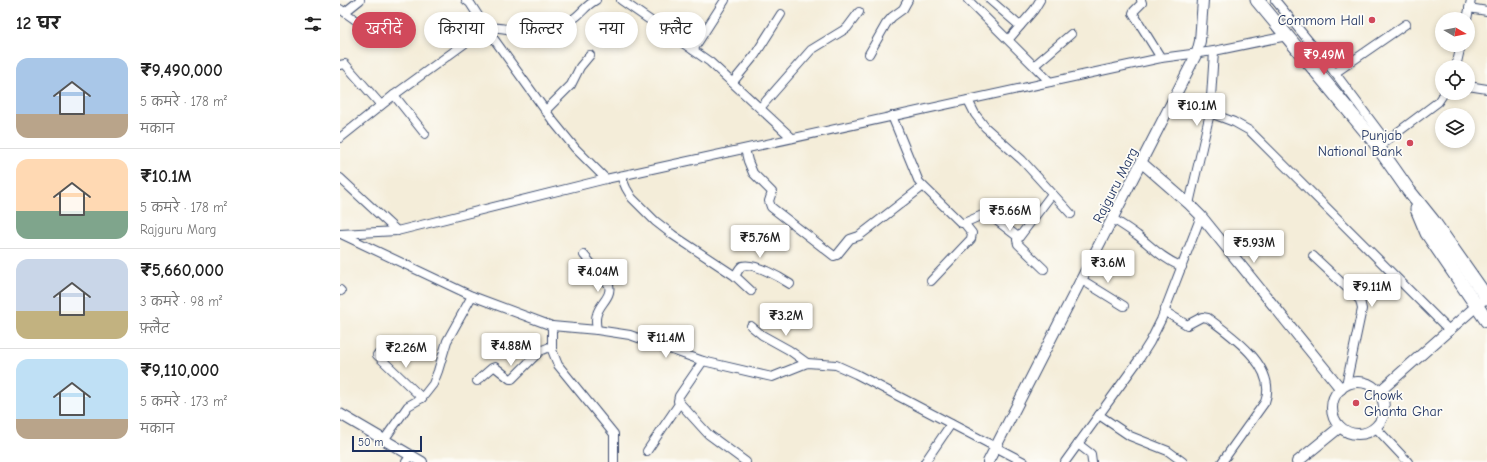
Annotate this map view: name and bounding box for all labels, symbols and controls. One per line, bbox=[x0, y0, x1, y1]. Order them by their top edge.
chip: खरीदें bbox=[352, 12, 416, 48]
chip: किराया bbox=[424, 12, 498, 48]
chip: फ़िल्टर bbox=[506, 12, 577, 48]
chip: नया bbox=[585, 12, 638, 48]
chip: फ़्लैट bbox=[646, 12, 706, 48]
place label: Commom Hall bbox=[1278, 12, 1364, 29]
north arrow bbox=[1435, 12, 1475, 52]
map controls bbox=[1435, 12, 1475, 148]
icon: filters bbox=[302, 13, 324, 35]
text: 12 घर bbox=[16, 14, 60, 33]
marker: Commom Hall bbox=[1367, 15, 1377, 25]
pin: ₹9.49M bbox=[1291, 42, 1357, 76]
text: ₹9.49M bbox=[1303, 47, 1345, 62]
button: locate bbox=[1435, 60, 1475, 100]
text: ₹9,490,000 bbox=[140, 61, 223, 80]
icon: home bbox=[48, 74, 96, 122]
pin: ₹10.1M bbox=[1164, 93, 1230, 127]
text: 5 कमरे · 178 m² bbox=[140, 94, 227, 109]
text: ₹10.1M bbox=[1177, 98, 1217, 113]
button: layers bbox=[1435, 108, 1475, 148]
text: मकान bbox=[140, 121, 174, 136]
place label: Punjab National Bank bbox=[1318, 127, 1402, 160]
marker: Punjab National Bank bbox=[1405, 138, 1415, 148]
street label: Rajguru Marg bbox=[1089, 145, 1142, 226]
text: ₹10.1M bbox=[140, 167, 192, 186]
icon: home bbox=[48, 175, 96, 223]
pin: ₹5.66M bbox=[977, 198, 1043, 232]
text: 5 कमरे · 178 m² bbox=[140, 200, 227, 215]
text: ₹5.66M bbox=[989, 203, 1031, 218]
text: Rajguru Marg bbox=[140, 222, 216, 237]
pin: ₹5.76M bbox=[727, 225, 793, 259]
text: ₹5.76M bbox=[740, 230, 780, 245]
pin: ₹5.93M bbox=[1221, 230, 1287, 264]
text: ₹5.93M bbox=[1233, 235, 1275, 250]
pin: ₹3.6M bbox=[1080, 250, 1136, 284]
text: ₹3.6M bbox=[1091, 255, 1125, 270]
pin: ₹4.04M bbox=[565, 259, 631, 293]
text: ₹5,660,000 bbox=[140, 261, 224, 280]
text: ₹4.04M bbox=[577, 264, 619, 279]
pin: ₹9.11M bbox=[1339, 274, 1405, 308]
icon: home bbox=[48, 275, 96, 323]
text: ₹9.11M bbox=[1353, 279, 1391, 294]
text: 3 कमरे · 98 m² bbox=[140, 294, 222, 309]
pin: ₹3.2M bbox=[758, 303, 814, 337]
text: ₹3.2M bbox=[769, 308, 803, 323]
text: फ़्लैट bbox=[140, 321, 170, 336]
pin: ₹11.4M bbox=[633, 325, 699, 359]
text: ₹11.4M bbox=[647, 330, 685, 345]
pin: ₹4.88M bbox=[478, 333, 544, 367]
pin: ₹2.26M bbox=[373, 335, 439, 369]
text: ₹4.88M bbox=[490, 338, 532, 353]
text: ₹2.26M bbox=[385, 340, 427, 355]
text: ₹9,110,000 bbox=[140, 361, 219, 380]
icon: home bbox=[48, 375, 96, 423]
place label: Chowk Ghanta Ghar bbox=[1364, 387, 1443, 420]
text: 5 कमरे · 173 m² bbox=[140, 394, 227, 409]
marker: Chowk Ghanta Ghar bbox=[1351, 398, 1361, 408]
text: मकान bbox=[140, 421, 174, 436]
scale bar bbox=[352, 434, 422, 453]
text: 50 m bbox=[358, 436, 383, 449]

